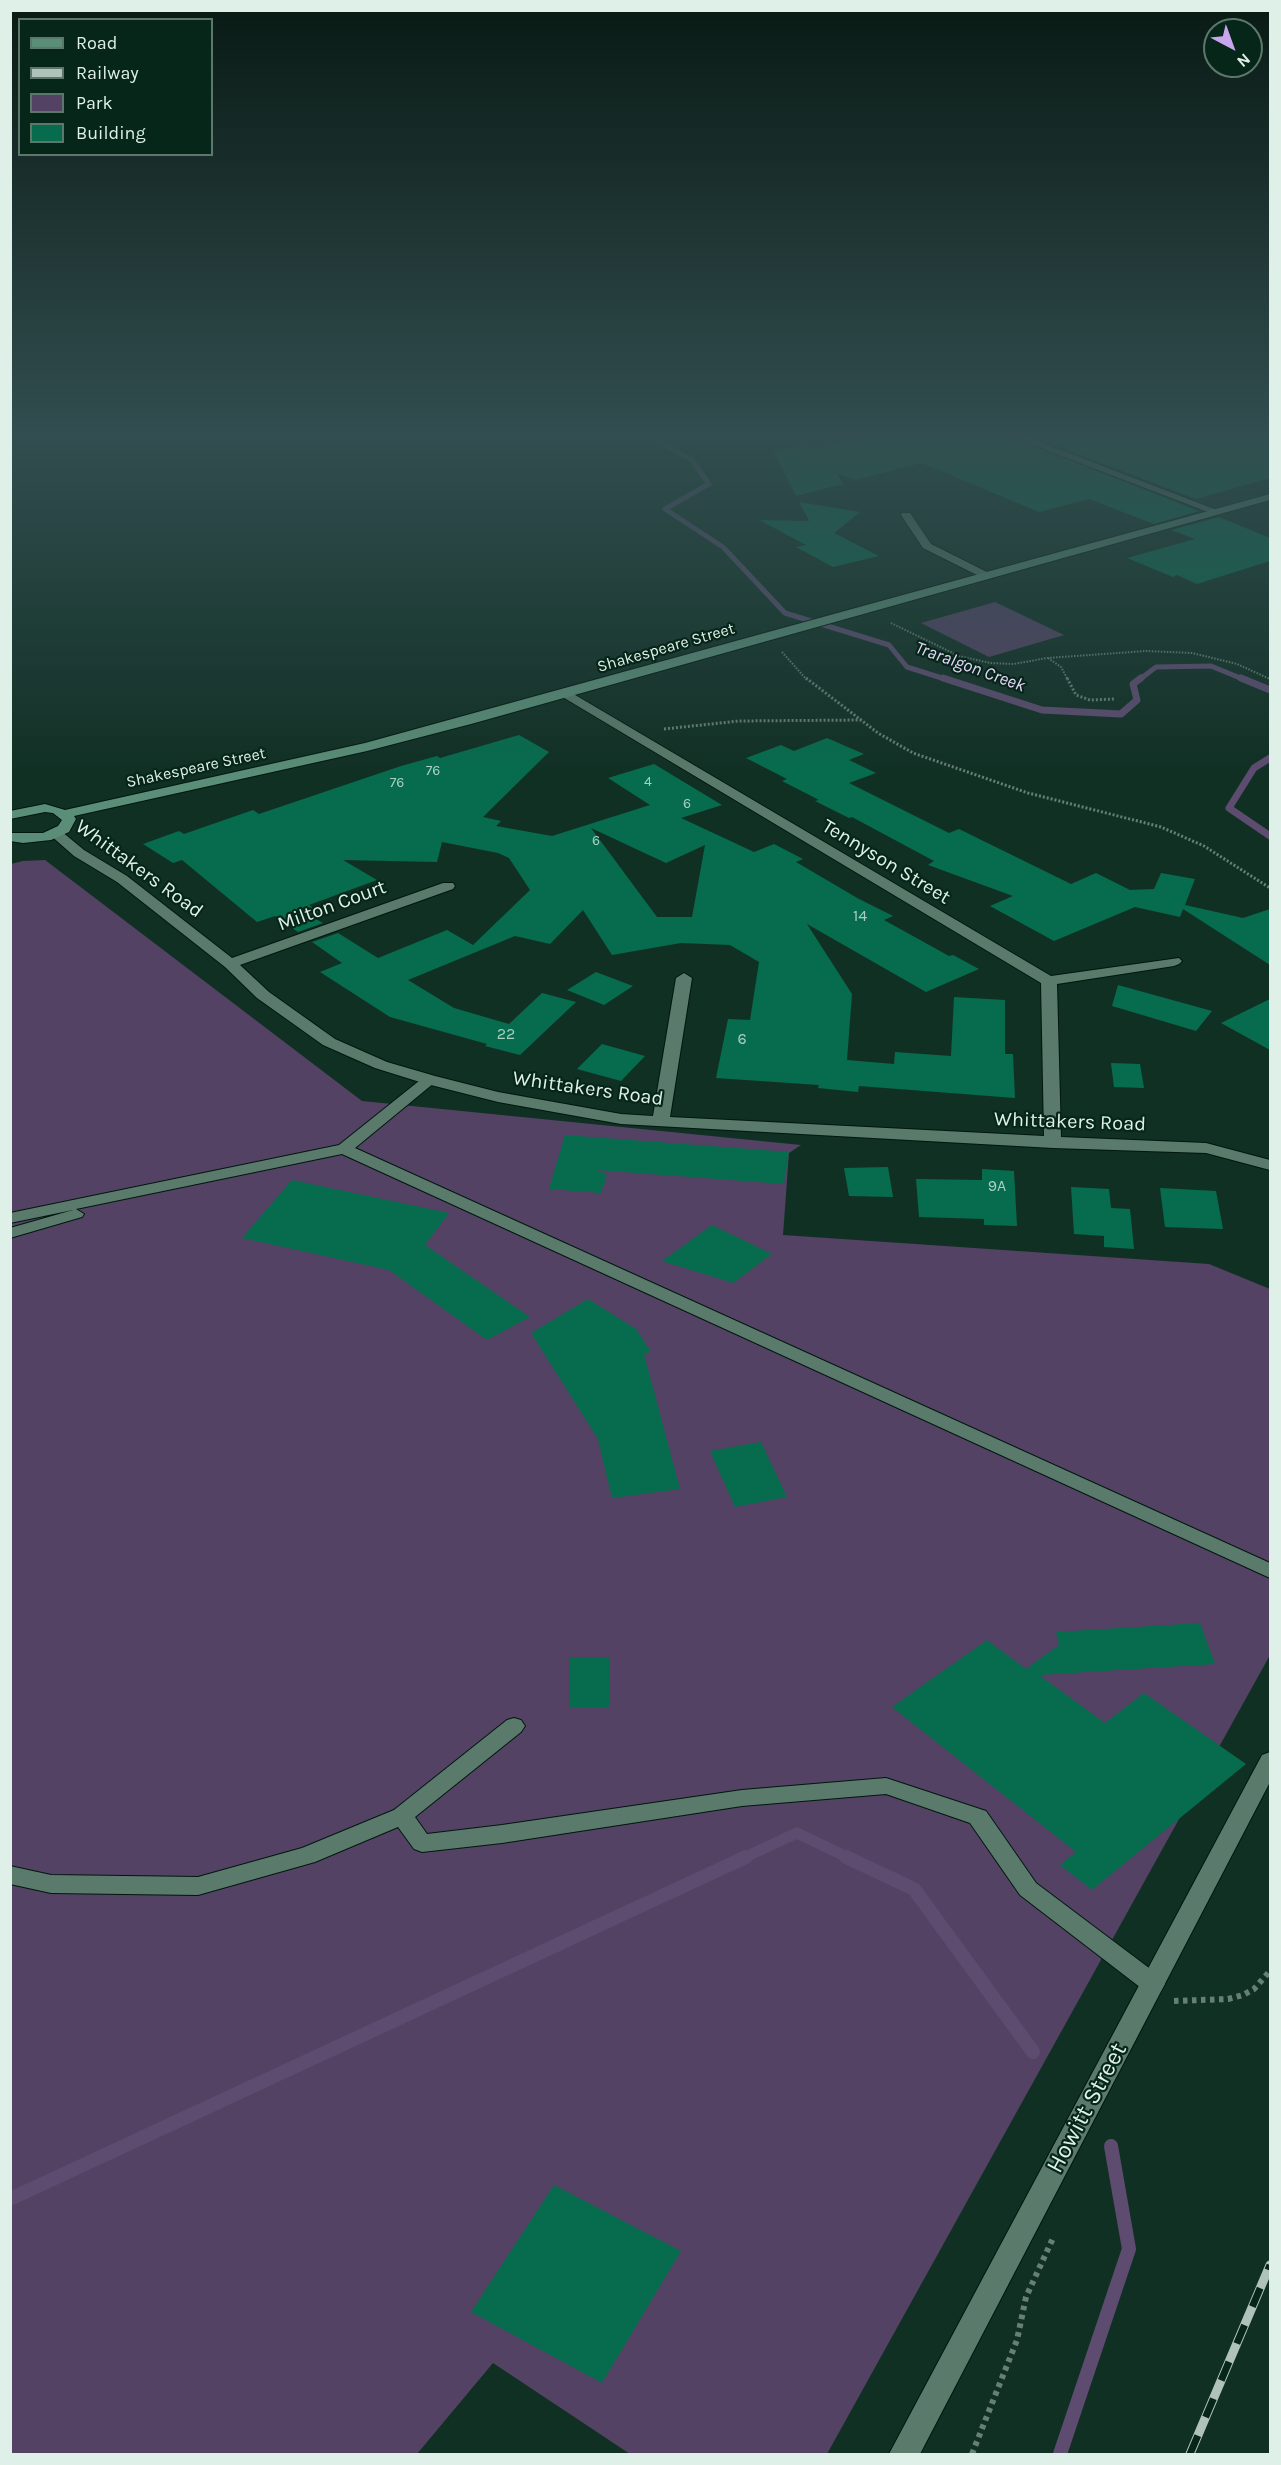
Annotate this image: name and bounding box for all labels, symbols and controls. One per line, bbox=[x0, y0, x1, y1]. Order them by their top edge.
legend bbox=[18, 18, 213, 156]
north arrow bbox=[1203, 18, 1263, 78]
text: Road bbox=[76, 32, 117, 54]
text: N bbox=[1233, 50, 1254, 71]
text: Railway bbox=[76, 62, 139, 84]
text: Park bbox=[76, 92, 113, 114]
text: Building bbox=[76, 122, 146, 144]
street label: Shakespeare Street bbox=[595, 619, 737, 677]
water label: Traralgon Creek bbox=[912, 637, 1028, 697]
street label: Shakespeare Street bbox=[125, 744, 267, 792]
house number: 76 bbox=[426, 763, 440, 779]
house number: 4 bbox=[644, 774, 652, 790]
house number: 76 bbox=[390, 775, 404, 791]
house number: 6 bbox=[683, 796, 691, 812]
street label: Tennyson Street bbox=[818, 814, 954, 910]
street label: Whittakers Road bbox=[70, 815, 208, 923]
house number: 6 bbox=[592, 833, 600, 849]
street label: Milton Court bbox=[274, 875, 390, 937]
house number: 14 bbox=[853, 906, 867, 926]
house number: 22 bbox=[497, 1024, 515, 1044]
house number: 6 bbox=[737, 1029, 747, 1049]
street label: Whittakers Road bbox=[511, 1067, 665, 1111]
street label: Whittakers Road bbox=[994, 1107, 1146, 1137]
house number: 9A bbox=[988, 1176, 1006, 1196]
street label: Howitt Street bbox=[1041, 2038, 1133, 2178]

